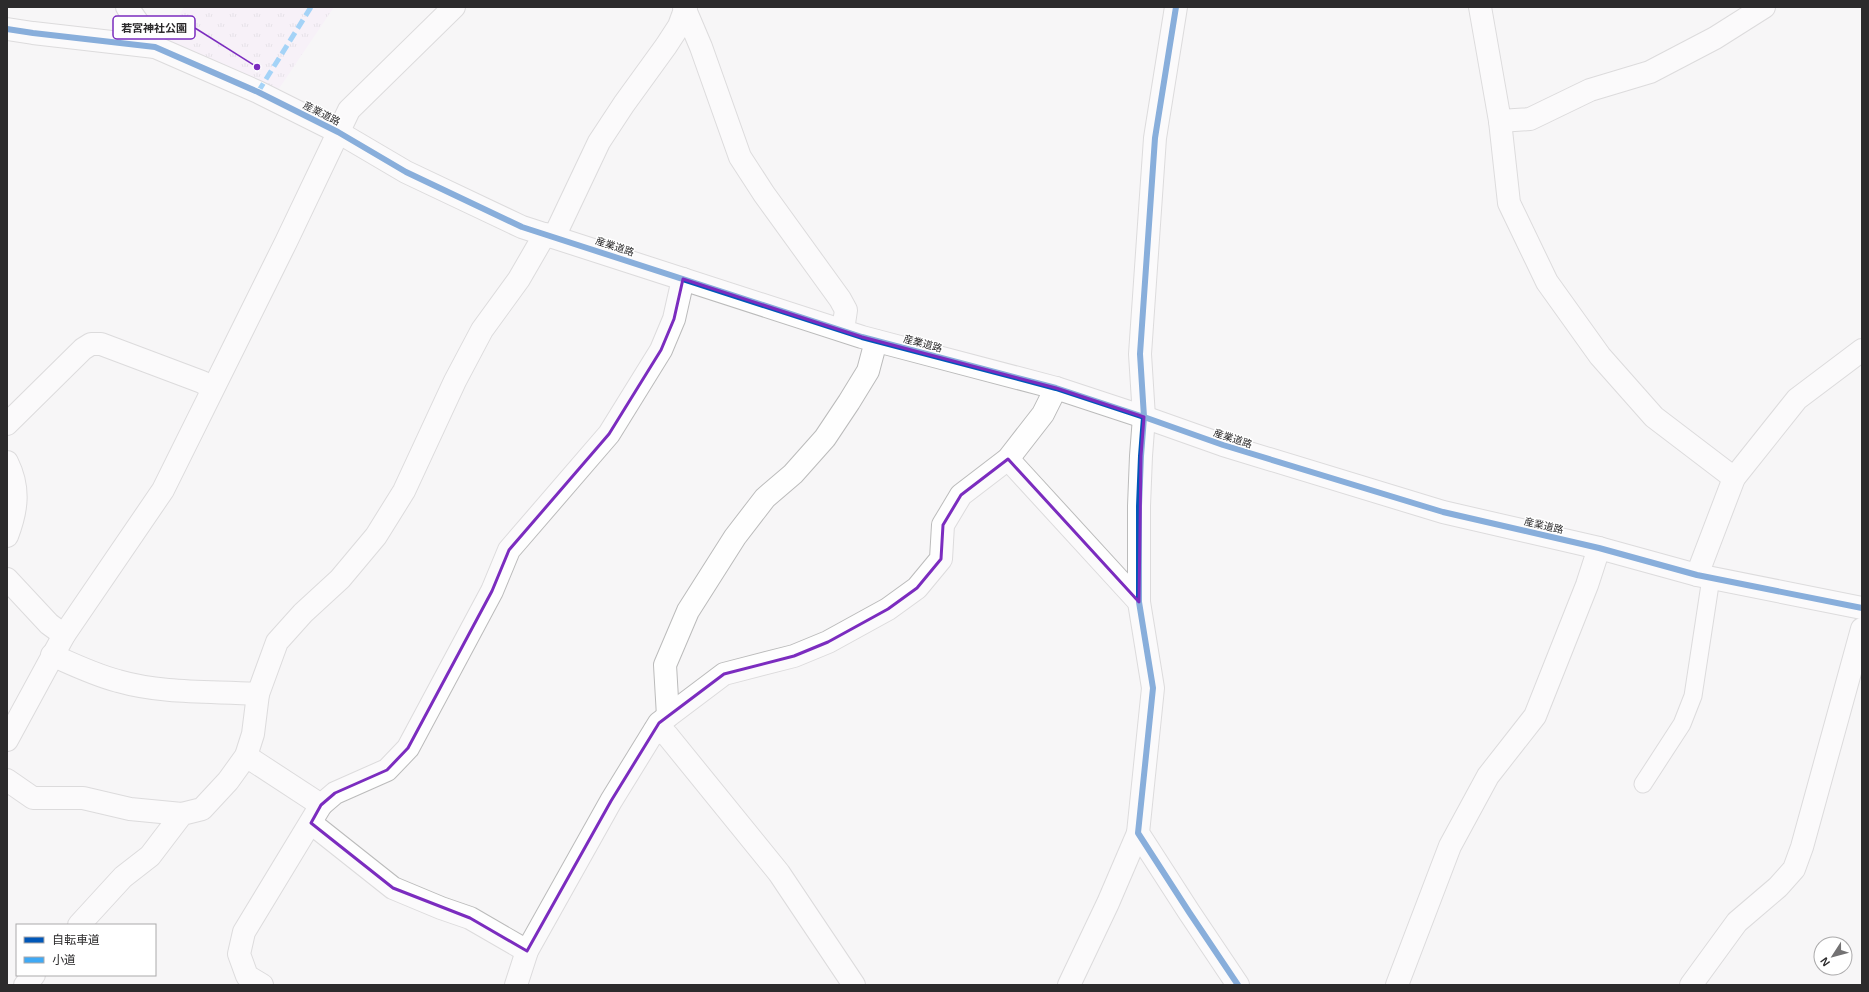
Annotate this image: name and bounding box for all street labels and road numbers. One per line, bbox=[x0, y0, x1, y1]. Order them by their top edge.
street label: 産業道路 bbox=[301, 99, 342, 127]
street label: 産業道路 bbox=[594, 235, 636, 258]
street label: 産業道路 bbox=[902, 333, 944, 354]
street label: 産業道路 bbox=[1212, 427, 1254, 450]
street label: 産業道路 bbox=[1523, 516, 1565, 535]

